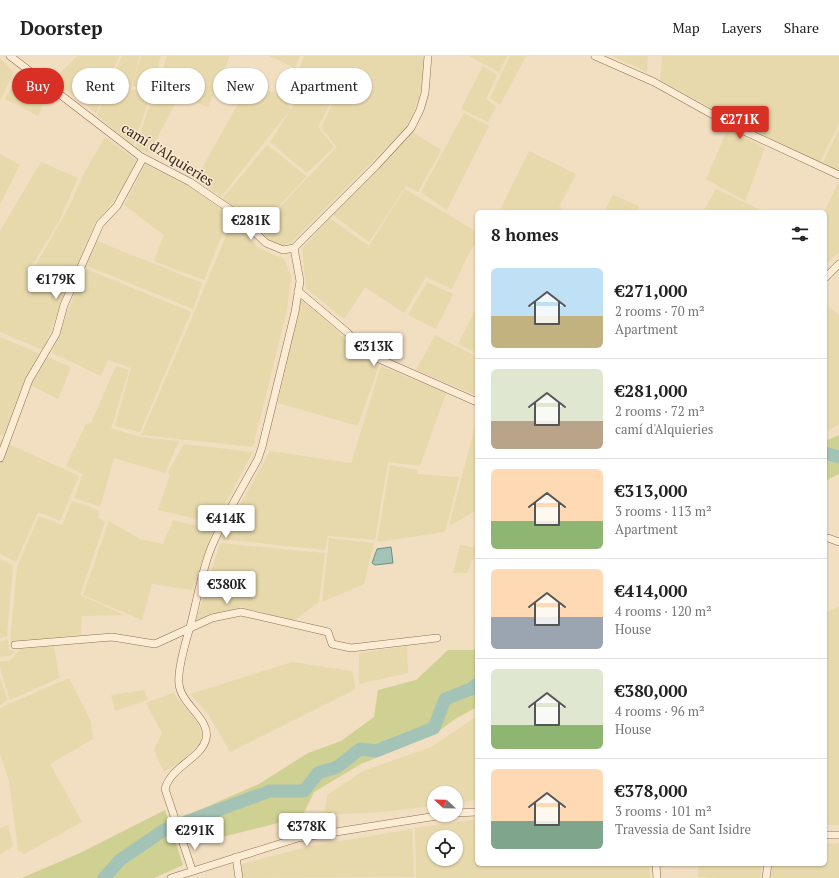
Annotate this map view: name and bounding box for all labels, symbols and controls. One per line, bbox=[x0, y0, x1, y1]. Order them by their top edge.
text: Doorstep bbox=[20, 15, 103, 40]
text: Map bbox=[673, 18, 700, 37]
text: Layers bbox=[722, 18, 762, 37]
text: Share bbox=[784, 18, 819, 37]
chip: Buy bbox=[12, 68, 64, 104]
chip: Rent bbox=[72, 68, 129, 104]
chip: Filters bbox=[137, 68, 205, 104]
chip: New bbox=[213, 68, 268, 104]
chip: Apartment bbox=[276, 68, 372, 104]
pin: €271K bbox=[712, 106, 768, 140]
text: €271K bbox=[721, 110, 759, 128]
street label: camí d'Alquieries bbox=[118, 118, 218, 190]
pin: €281K bbox=[223, 207, 279, 241]
text: €281K bbox=[232, 211, 270, 229]
text: 8 homes bbox=[491, 223, 559, 246]
icon: filters bbox=[789, 223, 811, 245]
pin: €179K bbox=[28, 266, 84, 300]
text: €179K bbox=[37, 270, 75, 288]
text: €271,000 bbox=[615, 279, 687, 302]
icon: home bbox=[523, 284, 571, 332]
text: 2 rooms · 70 m² bbox=[615, 302, 705, 320]
text: Apartment bbox=[615, 320, 678, 338]
pin: €313K bbox=[346, 333, 402, 367]
text: €313K bbox=[355, 337, 393, 355]
text: €281,000 bbox=[615, 379, 687, 402]
icon: home bbox=[523, 385, 571, 433]
text: 2 rooms · 72 m² bbox=[615, 402, 705, 420]
text: camí d'Alquieries bbox=[615, 420, 713, 438]
text: €313,000 bbox=[615, 479, 687, 502]
icon: home bbox=[523, 485, 571, 533]
text: 3 rooms · 113 m² bbox=[615, 502, 712, 520]
pin: €414K bbox=[198, 505, 254, 539]
text: €414K bbox=[207, 509, 245, 527]
text: Apartment bbox=[615, 520, 678, 538]
pin: €380K bbox=[199, 571, 255, 605]
text: €380K bbox=[208, 575, 246, 593]
text: €414,000 bbox=[615, 579, 687, 602]
icon: home bbox=[523, 585, 571, 633]
text: 4 rooms · 120 m² bbox=[615, 602, 712, 620]
text: House bbox=[615, 620, 651, 638]
text: €380,000 bbox=[615, 679, 687, 702]
icon: home bbox=[523, 685, 571, 733]
text: 4 rooms · 96 m² bbox=[615, 702, 705, 720]
text: House bbox=[615, 720, 651, 738]
text: €378,000 bbox=[615, 779, 687, 802]
icon: home bbox=[523, 785, 571, 833]
north arrow bbox=[427, 786, 463, 822]
map controls bbox=[427, 786, 463, 866]
text: 3 rooms · 101 m² bbox=[615, 802, 712, 820]
pin: €378K bbox=[279, 813, 335, 847]
pin: €291K bbox=[167, 817, 223, 851]
text: €378K bbox=[288, 817, 326, 835]
text: Travessia de Sant Isidre bbox=[615, 820, 751, 838]
text: €291K bbox=[176, 821, 214, 839]
button: locate bbox=[427, 830, 463, 866]

